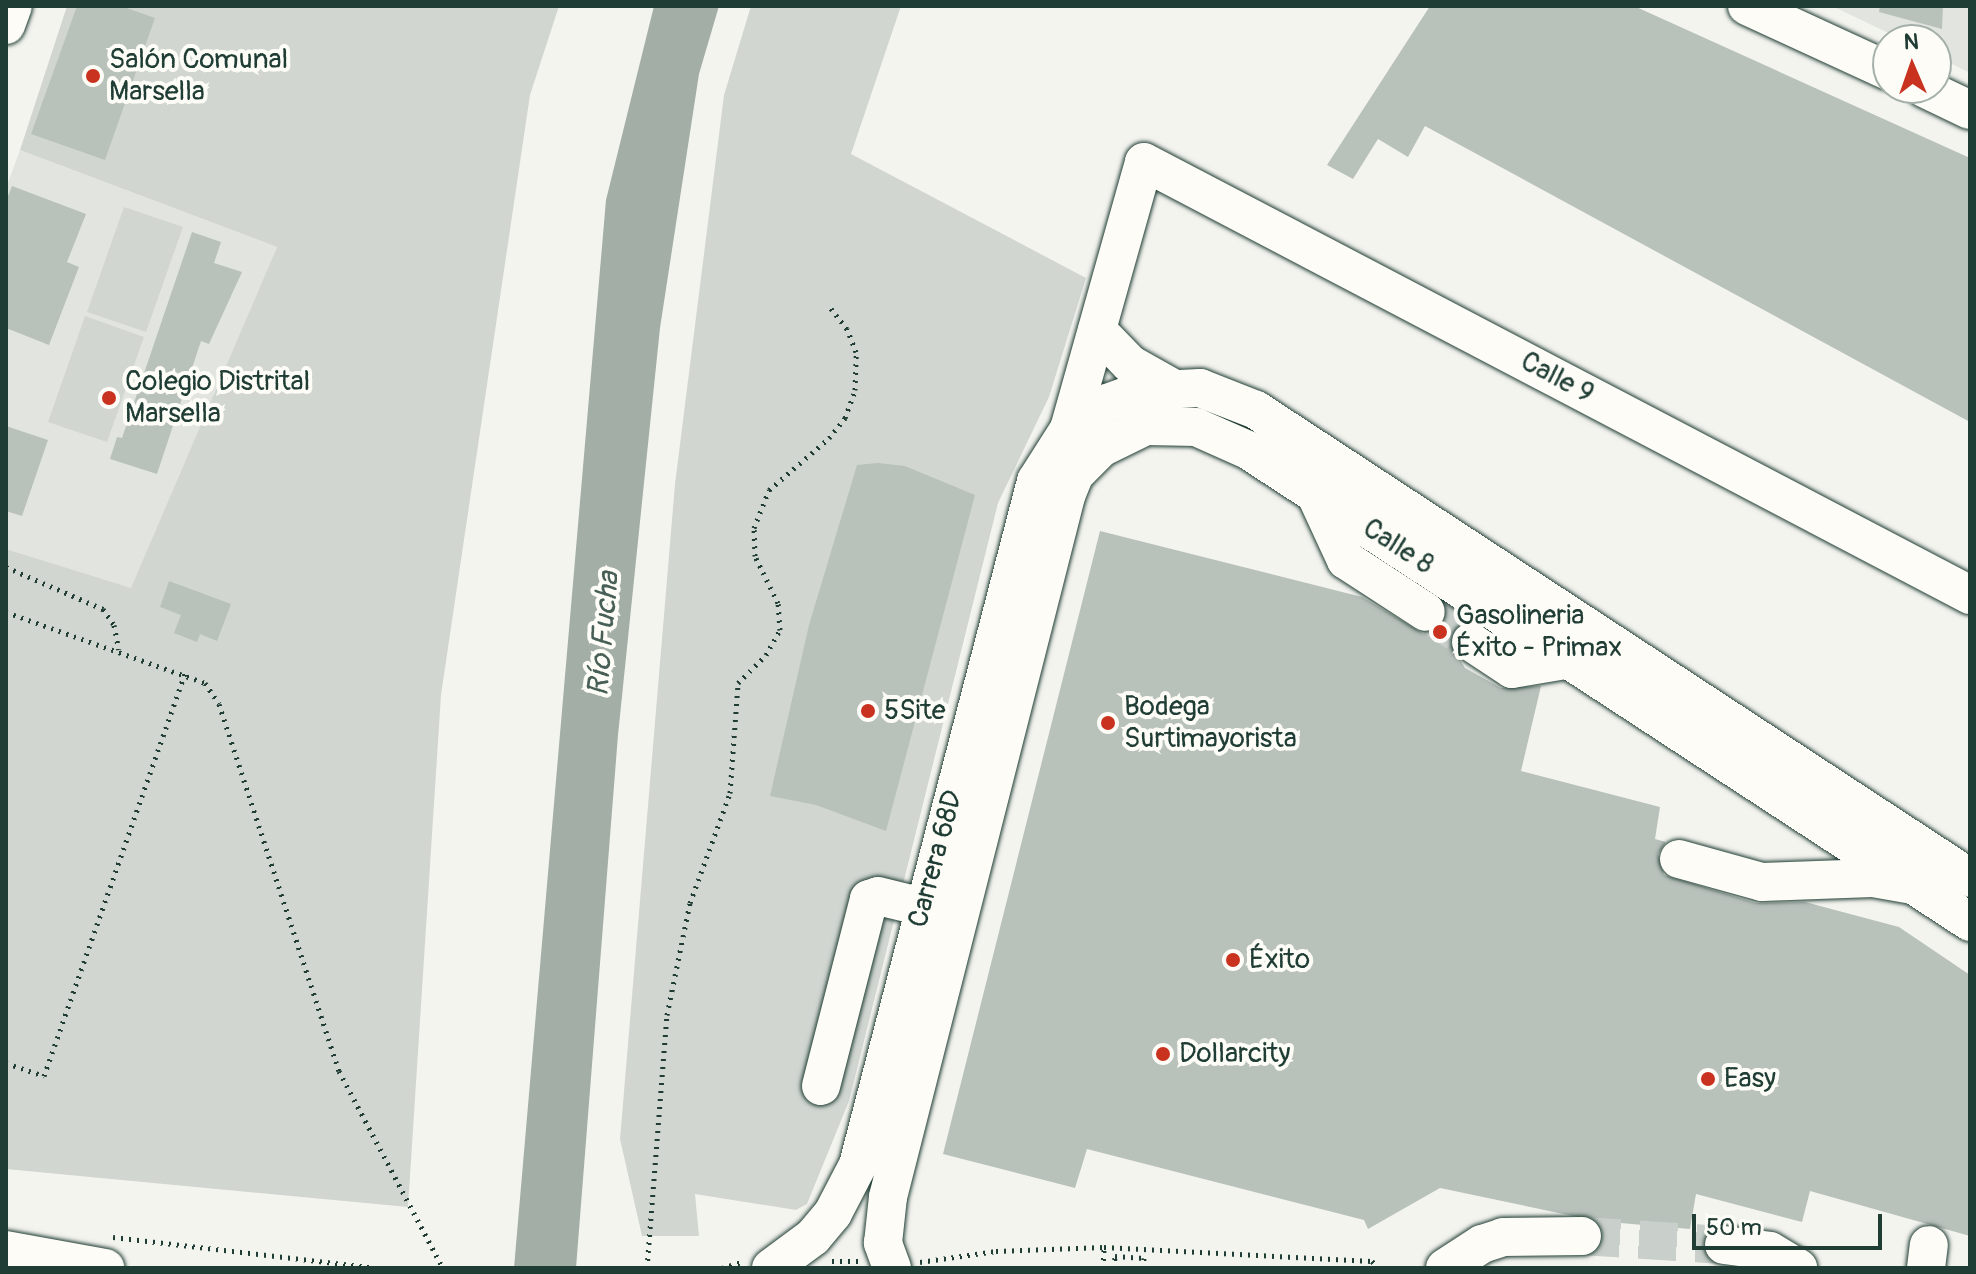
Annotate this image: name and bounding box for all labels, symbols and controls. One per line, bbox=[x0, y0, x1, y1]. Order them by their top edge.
north arrow bbox=[1872, 24, 1952, 104]
text: N bbox=[1903, 28, 1919, 56]
place label: Salón Comunal Marsella bbox=[109, 43, 288, 109]
marker: Salón Comunal Marsella bbox=[84, 67, 102, 85]
street label: Calle 9 bbox=[1515, 345, 1599, 411]
place label: Colegio Distrital Marsella bbox=[125, 365, 310, 431]
marker: Colegio Distrital Marsella bbox=[100, 389, 118, 407]
street label: Calle 8 bbox=[1356, 512, 1440, 582]
water label: Río Fucha bbox=[581, 570, 627, 698]
place label: Gasolineria Éxito - Primax bbox=[1456, 599, 1622, 665]
marker: Gasolineria Éxito - Primax bbox=[1431, 623, 1449, 641]
place label: Bodega Surtimayorista bbox=[1124, 690, 1297, 756]
place label: 5Site bbox=[884, 694, 946, 728]
marker: 5Site bbox=[859, 702, 877, 720]
marker: Bodega Surtimayorista bbox=[1099, 714, 1117, 732]
street label: Carrera 68D bbox=[902, 787, 970, 931]
place label: Éxito bbox=[1249, 943, 1310, 977]
marker: Éxito bbox=[1224, 951, 1242, 969]
place label: Dollarcity bbox=[1179, 1037, 1290, 1071]
marker: Dollarcity bbox=[1154, 1045, 1172, 1063]
place label: Easy bbox=[1724, 1062, 1776, 1096]
marker: Easy bbox=[1699, 1070, 1717, 1088]
scale bar bbox=[1696, 1198, 1886, 1248]
text: 50 m bbox=[1706, 1213, 1762, 1242]

